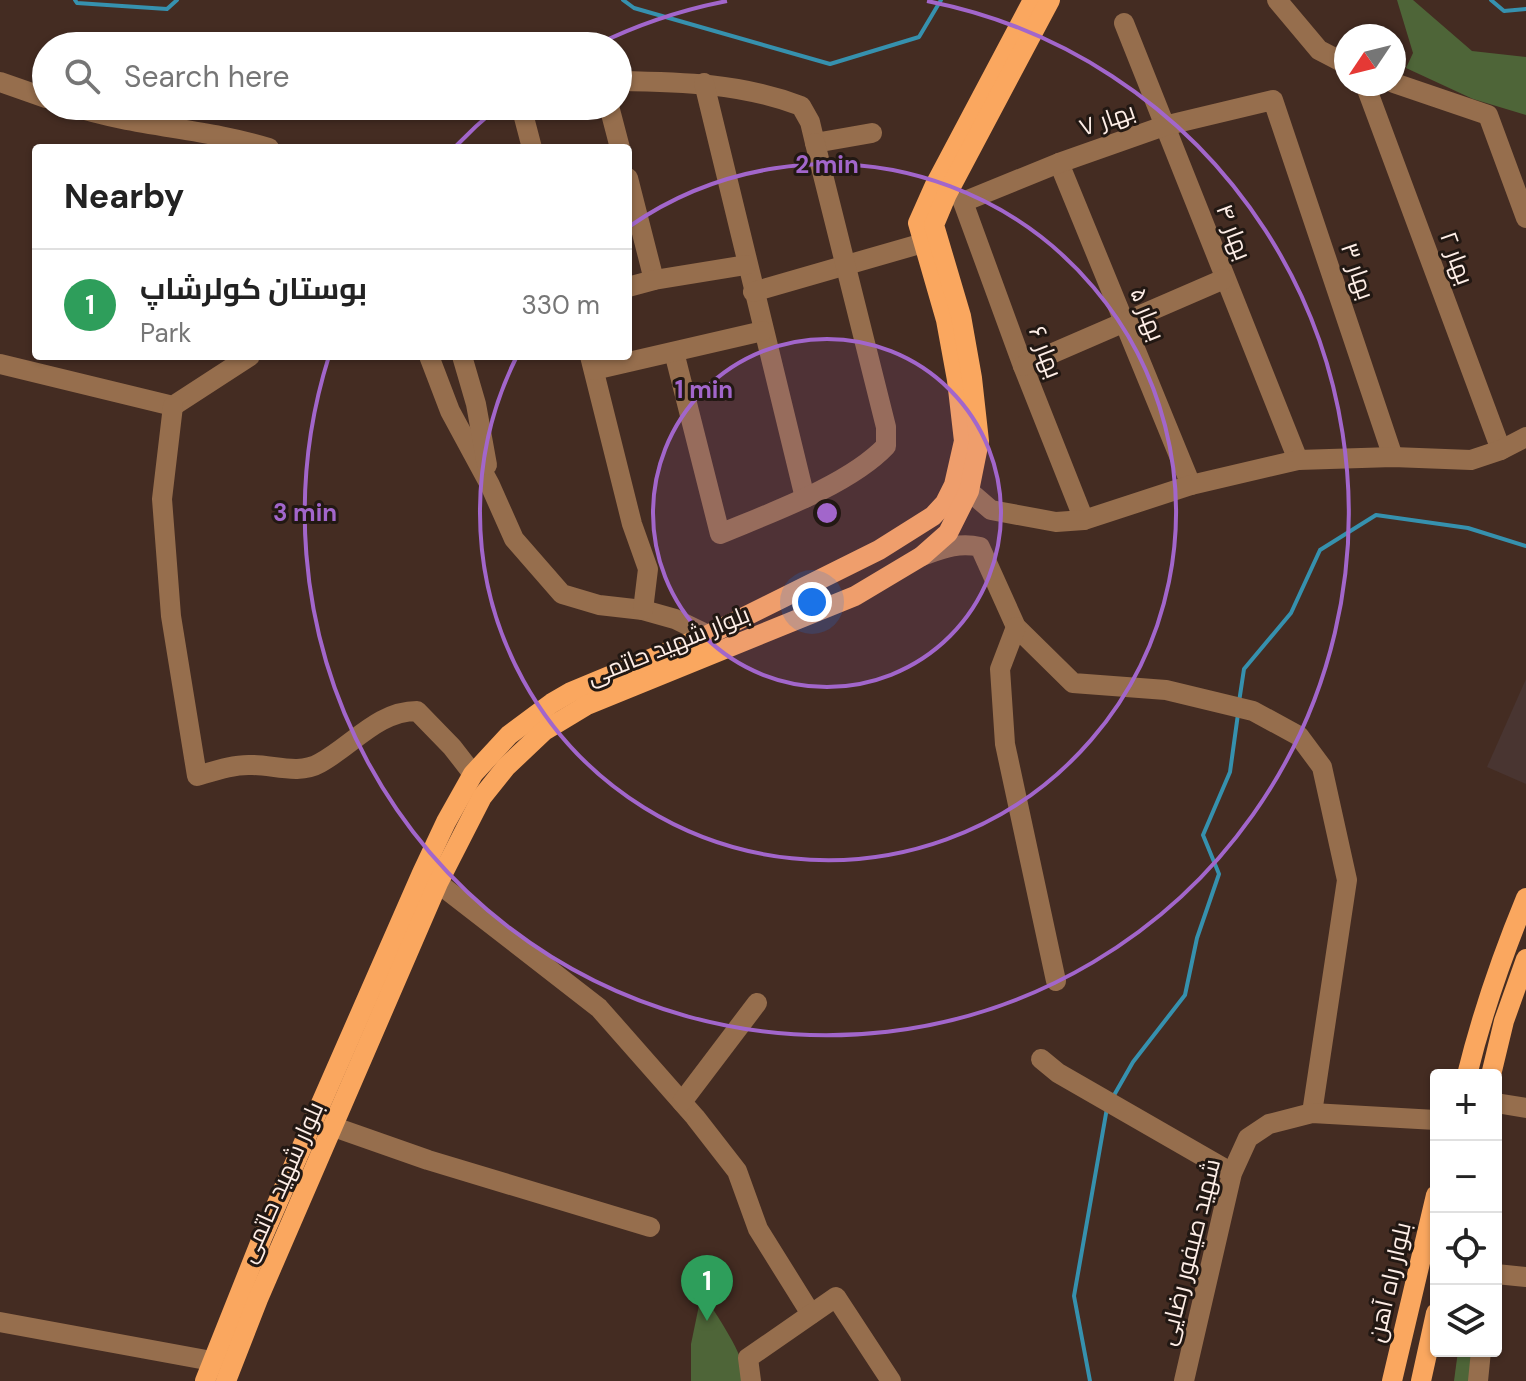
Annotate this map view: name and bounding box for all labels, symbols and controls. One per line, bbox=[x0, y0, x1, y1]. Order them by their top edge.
north arrow bbox=[1334, 24, 1406, 96]
search box bbox=[32, 32, 632, 120]
icon: search bbox=[60, 54, 104, 98]
text: Search here bbox=[124, 57, 290, 96]
street label: بهار ۷ bbox=[1075, 95, 1139, 143]
text: 2 min bbox=[795, 149, 859, 180]
text: Nearby bbox=[64, 174, 184, 219]
street label: بهار ۴ bbox=[1209, 199, 1259, 265]
street label: بهار ۲ bbox=[1433, 227, 1481, 289]
street label: بهار ۳ bbox=[1334, 238, 1382, 304]
text: بوستان کولرشاپ bbox=[140, 269, 367, 308]
street label: بهار ۵ bbox=[1123, 283, 1173, 345]
text: 1 bbox=[85, 288, 95, 322]
text: 330 m bbox=[521, 288, 600, 322]
text: Park bbox=[140, 316, 191, 350]
street label: بهار ۶ bbox=[1022, 321, 1070, 383]
text: 1 min bbox=[675, 374, 733, 405]
text: 3 min bbox=[273, 497, 337, 528]
centre of rings bbox=[813, 499, 841, 527]
your location bbox=[792, 582, 832, 622]
street label: بلوار شهید حاتمی bbox=[582, 598, 754, 692]
map controls bbox=[1430, 1069, 1502, 1357]
button: + bbox=[1430, 1069, 1502, 1141]
street label: بلوار شهید حاتمی bbox=[232, 1097, 330, 1267]
button: − bbox=[1430, 1141, 1502, 1213]
street label: شهید صیفور رضایی bbox=[1151, 1155, 1227, 1349]
button: locate bbox=[1430, 1213, 1502, 1285]
street label: بلوار راه آهن bbox=[1360, 1219, 1418, 1345]
pin: 1 bbox=[681, 1255, 733, 1321]
button: layers bbox=[1430, 1285, 1502, 1357]

